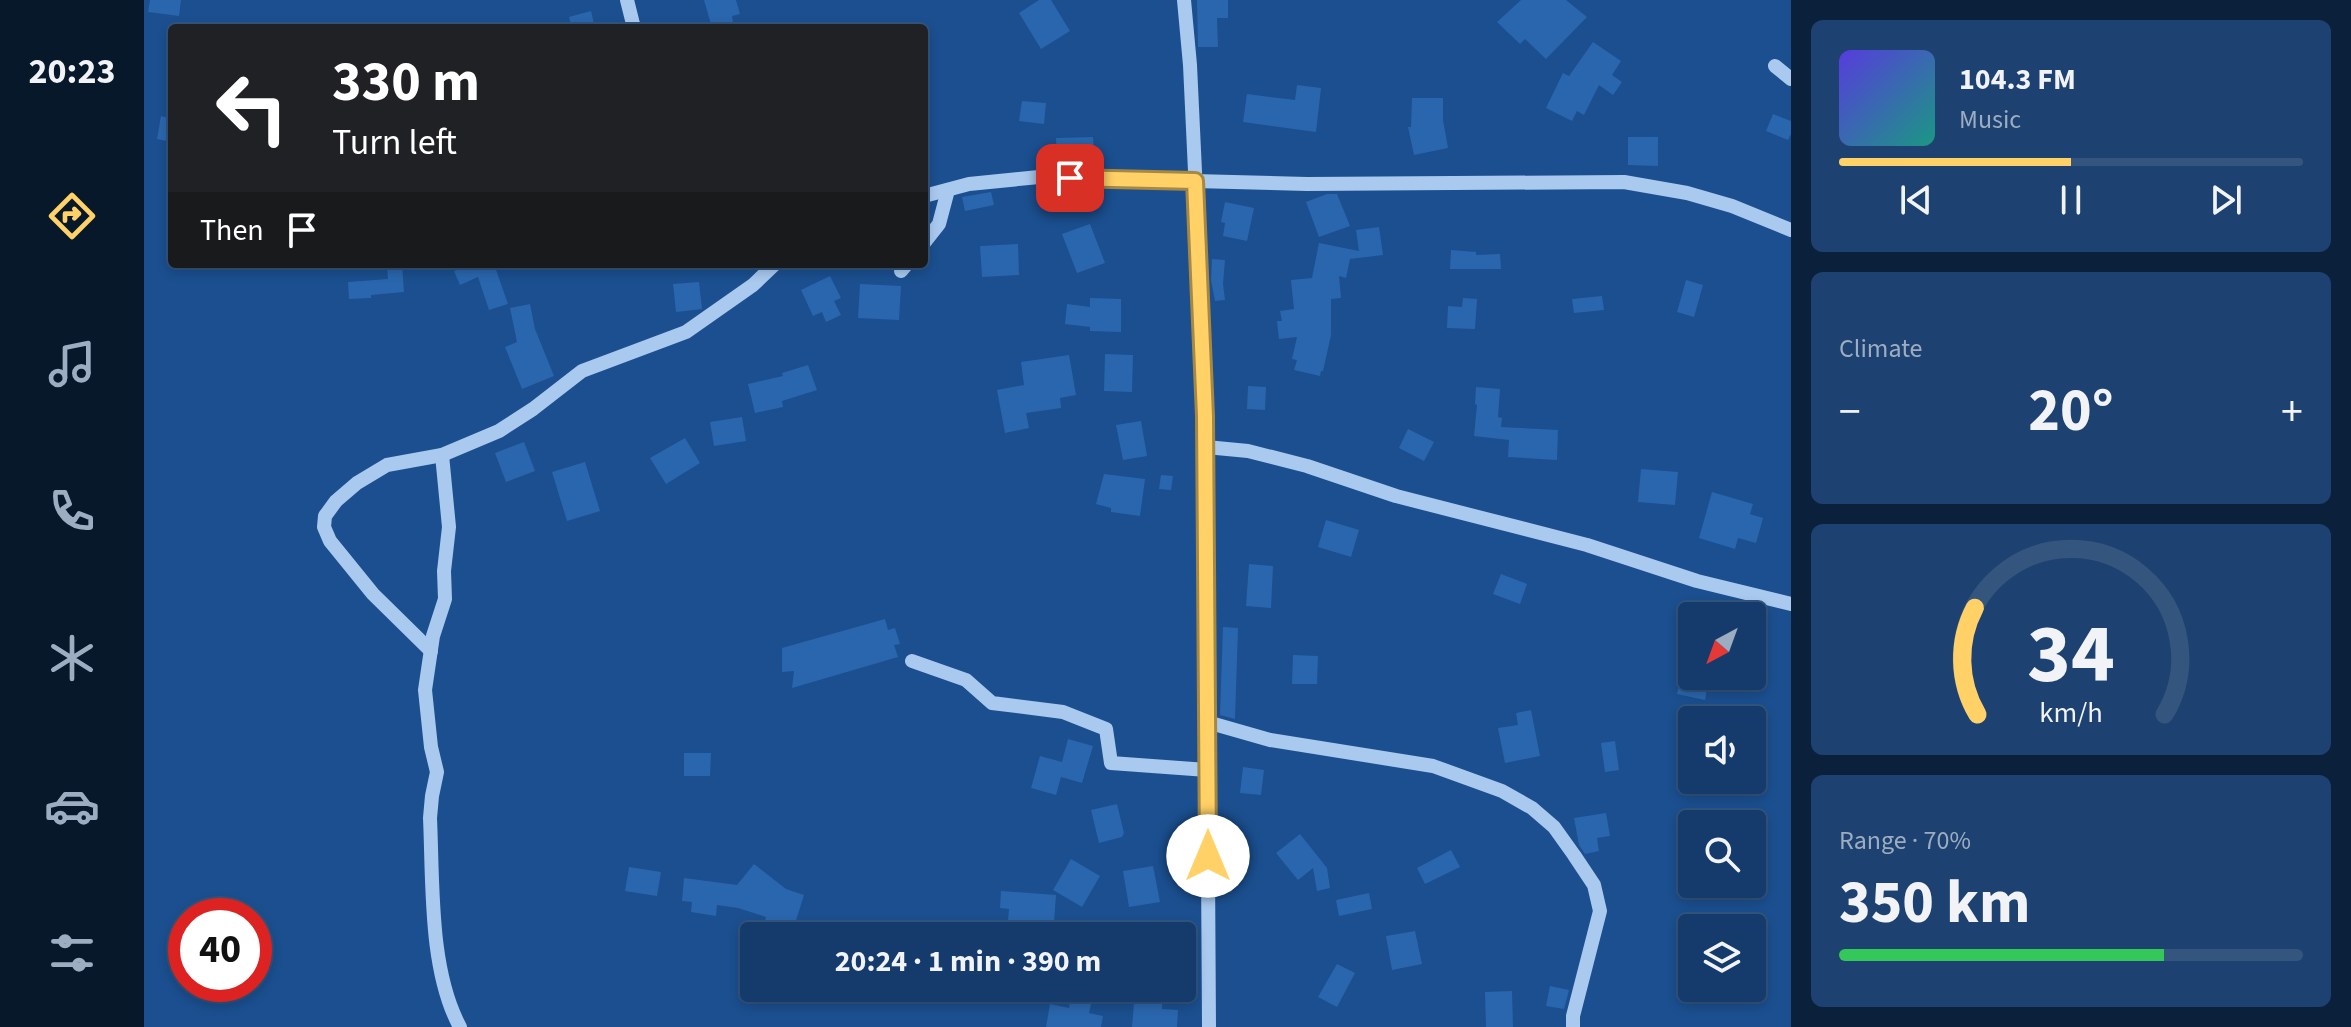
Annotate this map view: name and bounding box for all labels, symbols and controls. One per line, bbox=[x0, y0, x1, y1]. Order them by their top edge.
text: 330 m bbox=[332, 43, 480, 122]
text: 20:23 bbox=[29, 46, 115, 97]
icon: left bbox=[200, 56, 304, 160]
text: 104.3 FM bbox=[1959, 58, 2076, 101]
text: Music bbox=[1959, 101, 2021, 138]
text: Turn left bbox=[332, 117, 457, 168]
pin bbox=[1036, 144, 1104, 212]
icon: arrive bbox=[1048, 156, 1092, 200]
icon: previous bbox=[1894, 178, 1938, 222]
icon: pause bbox=[2049, 178, 2093, 222]
icon: next bbox=[2204, 178, 2248, 222]
icon: directions bbox=[44, 188, 100, 244]
icon: arrive bbox=[280, 208, 324, 252]
text: Then bbox=[200, 209, 264, 252]
text: Climate bbox=[1839, 330, 1923, 367]
icon: music bbox=[44, 336, 100, 392]
text: 20° bbox=[2028, 369, 2114, 454]
text: − bbox=[1839, 381, 1861, 444]
text: + bbox=[2281, 381, 2303, 444]
icon: phone bbox=[44, 483, 100, 539]
text: 34 bbox=[2027, 596, 2115, 714]
north arrow bbox=[1678, 602, 1766, 690]
map controls bbox=[1678, 602, 1766, 1002]
icon: climate bbox=[44, 630, 100, 686]
text: km/h bbox=[2039, 694, 2103, 734]
button: sound bbox=[1678, 706, 1766, 794]
icon: car bbox=[44, 778, 100, 834]
button: search bbox=[1678, 810, 1766, 898]
position arrow bbox=[1166, 814, 1250, 898]
text: Range · 70% bbox=[1839, 822, 1971, 859]
text: 350 km bbox=[1839, 861, 2030, 946]
speed limit sign: 40 bbox=[168, 898, 272, 1002]
button: layers bbox=[1678, 914, 1766, 1002]
icon: filters bbox=[44, 925, 100, 981]
text: 20:24 · 1 min · 390 m bbox=[835, 940, 1101, 983]

